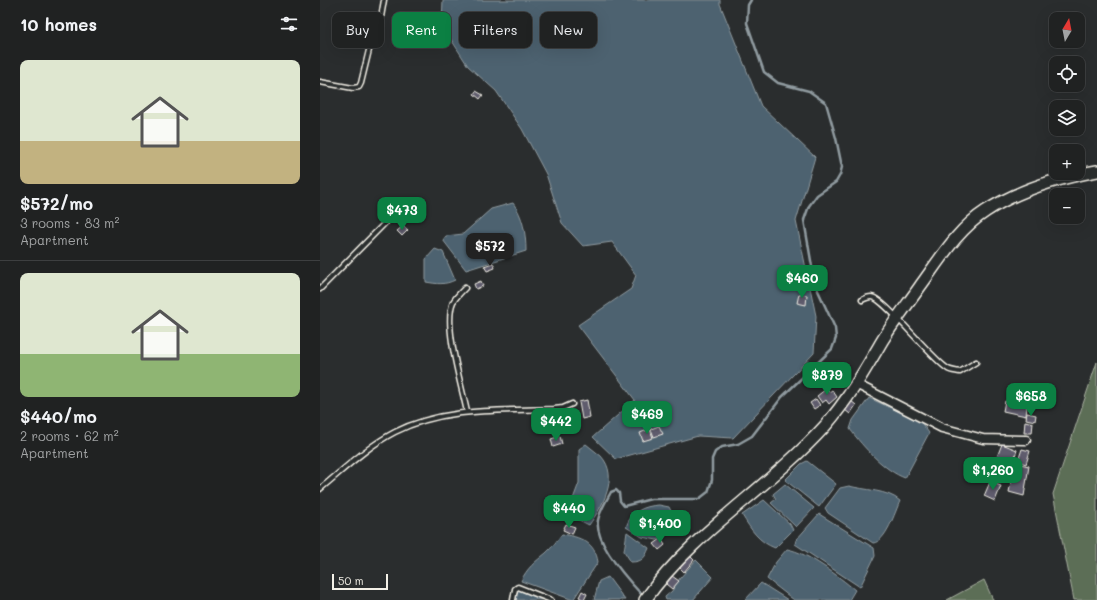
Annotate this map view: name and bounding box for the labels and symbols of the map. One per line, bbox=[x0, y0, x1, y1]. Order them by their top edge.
north arrow bbox=[1049, 12, 1085, 48]
pin: $473 bbox=[378, 197, 426, 231]
pin: $572 bbox=[466, 233, 514, 267]
pin: $460 bbox=[778, 265, 826, 299]
pin: $879 bbox=[803, 362, 851, 396]
pin: $658 bbox=[1007, 383, 1055, 417]
pin: $469 bbox=[623, 401, 671, 435]
pin: $442 bbox=[532, 408, 580, 442]
pin: $1,260 bbox=[960, 457, 1026, 491]
pin: $440 bbox=[545, 495, 593, 529]
pin: $1,400 bbox=[627, 510, 693, 544]
scale bar bbox=[332, 572, 388, 591]

